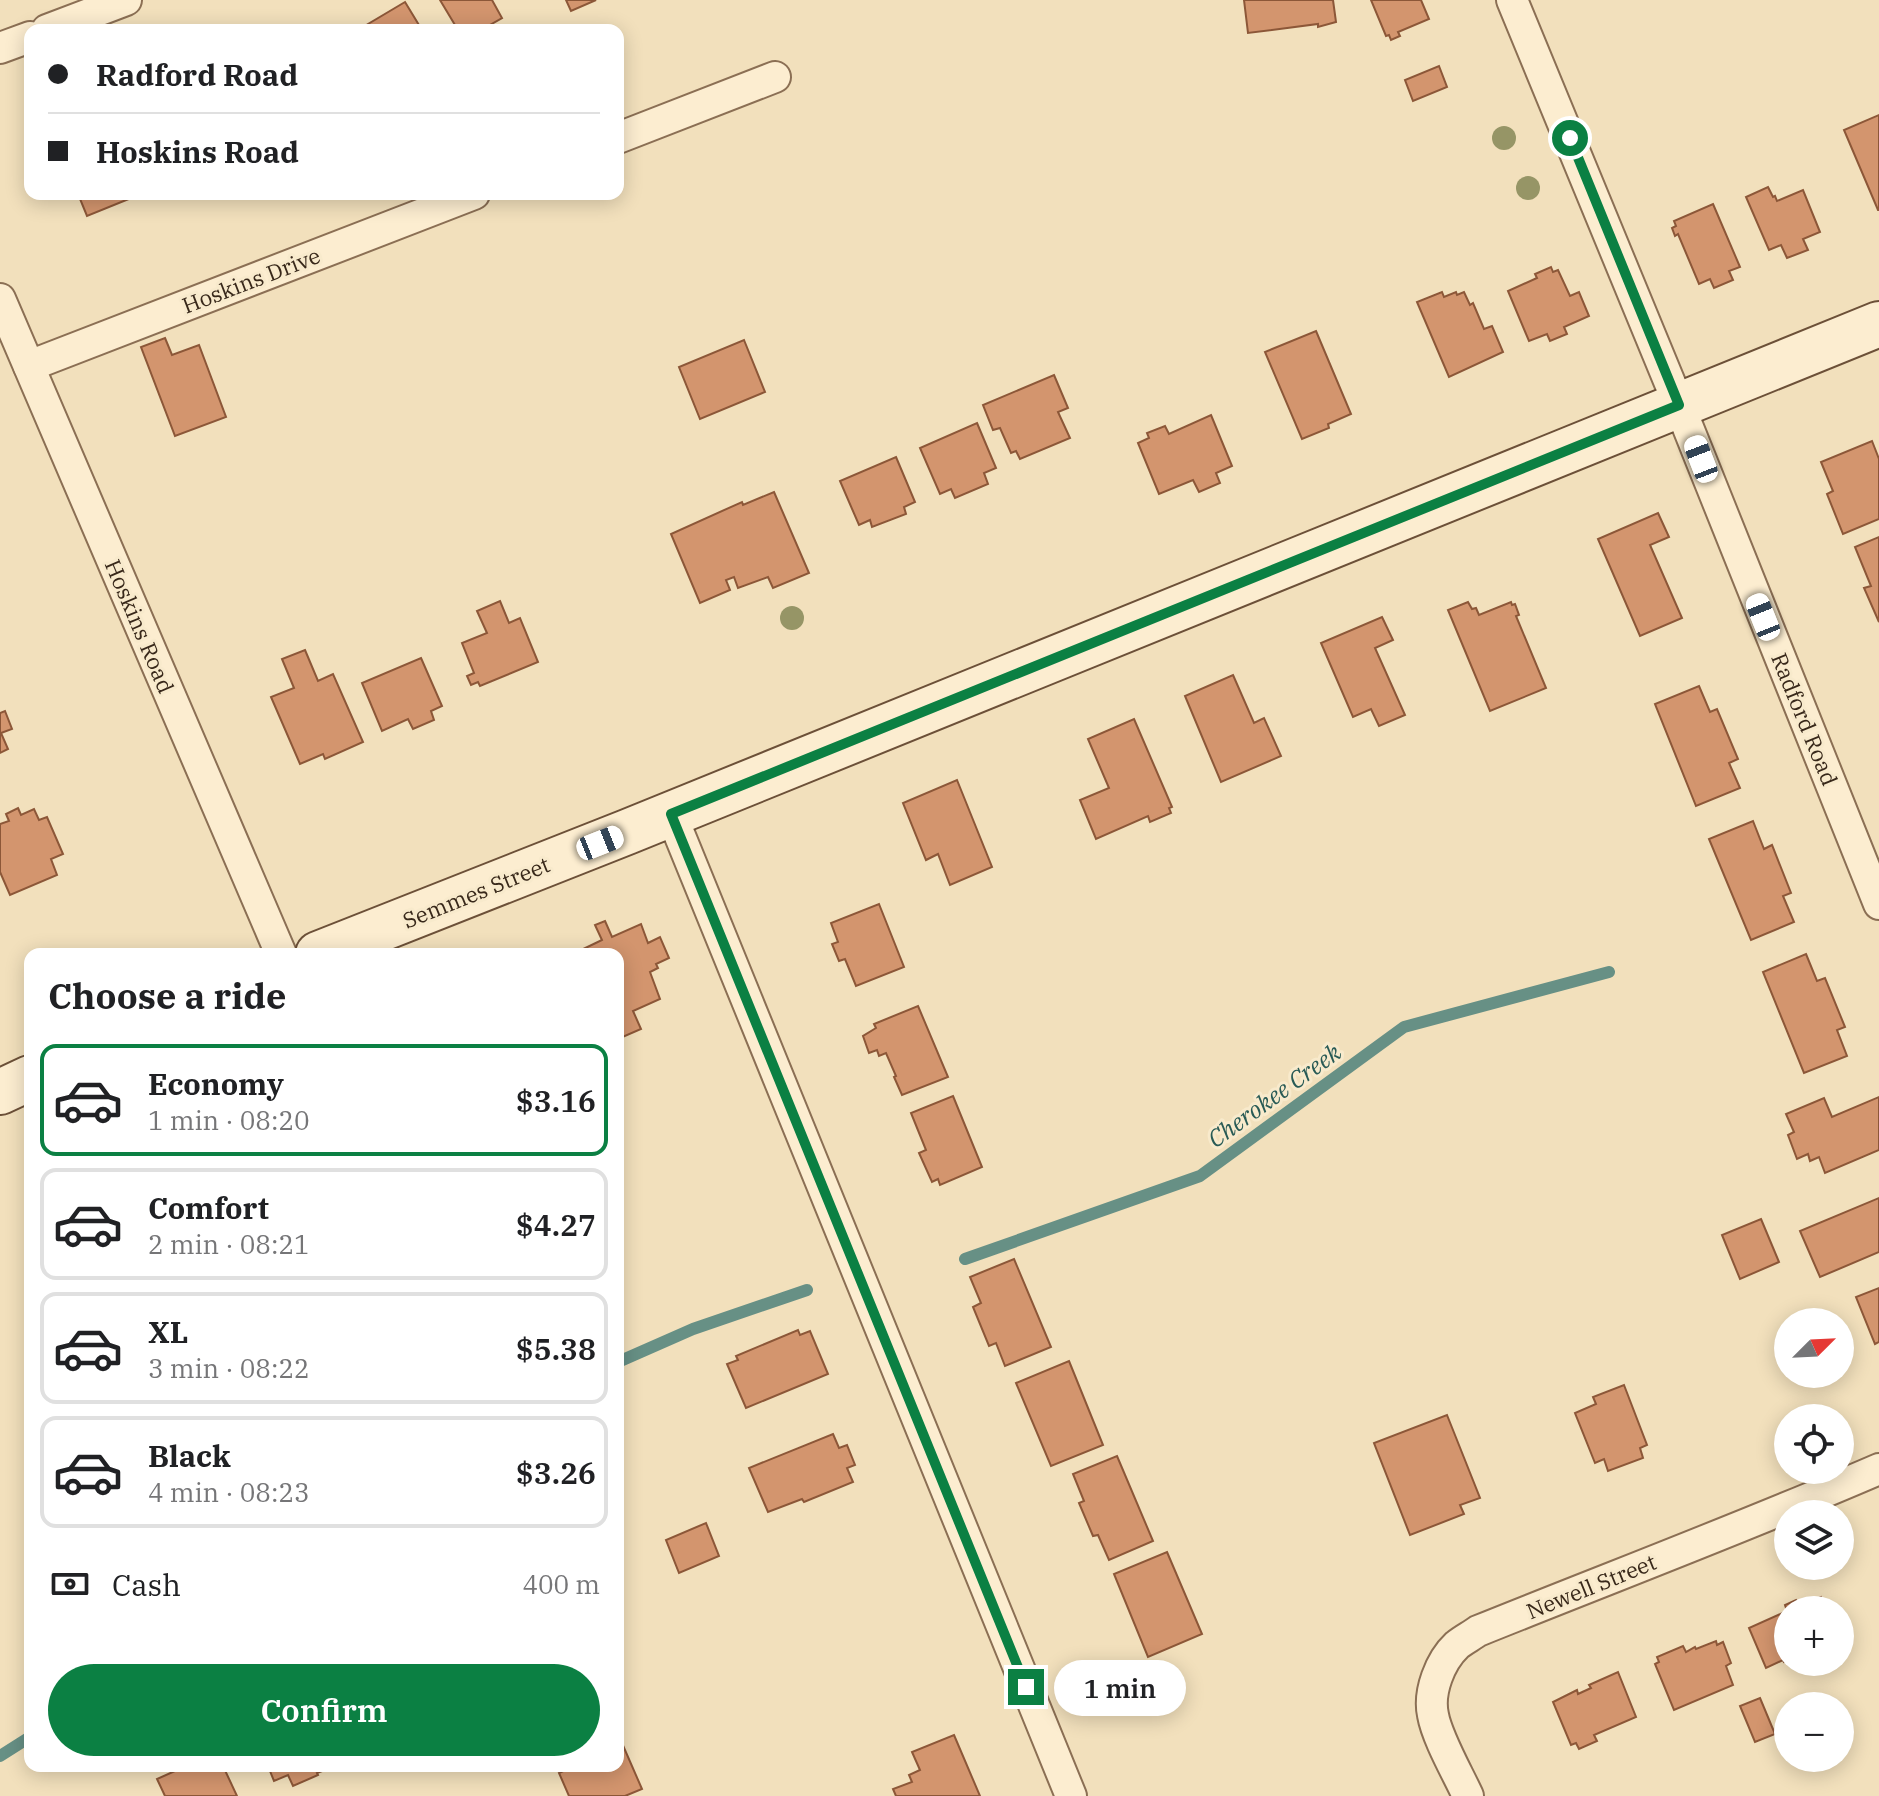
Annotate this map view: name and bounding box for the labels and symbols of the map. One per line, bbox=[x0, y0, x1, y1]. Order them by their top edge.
route start bbox=[1552, 120, 1588, 156]
street label: Hoskins Drive bbox=[178, 240, 324, 320]
car bbox=[1681, 432, 1721, 486]
street label: Hoskins Road bbox=[99, 555, 181, 697]
car bbox=[1743, 590, 1783, 644]
street label: Radford Road bbox=[1765, 648, 1845, 790]
car bbox=[573, 823, 627, 863]
street label: Semmes Street bbox=[398, 849, 554, 935]
water label: Cherokee Creek bbox=[1201, 1036, 1347, 1154]
north arrow bbox=[1774, 1308, 1854, 1388]
street label: Newell Street bbox=[1522, 1547, 1660, 1625]
callout: 1 min bbox=[1054, 1659, 1186, 1715]
route end bbox=[1008, 1669, 1044, 1705]

